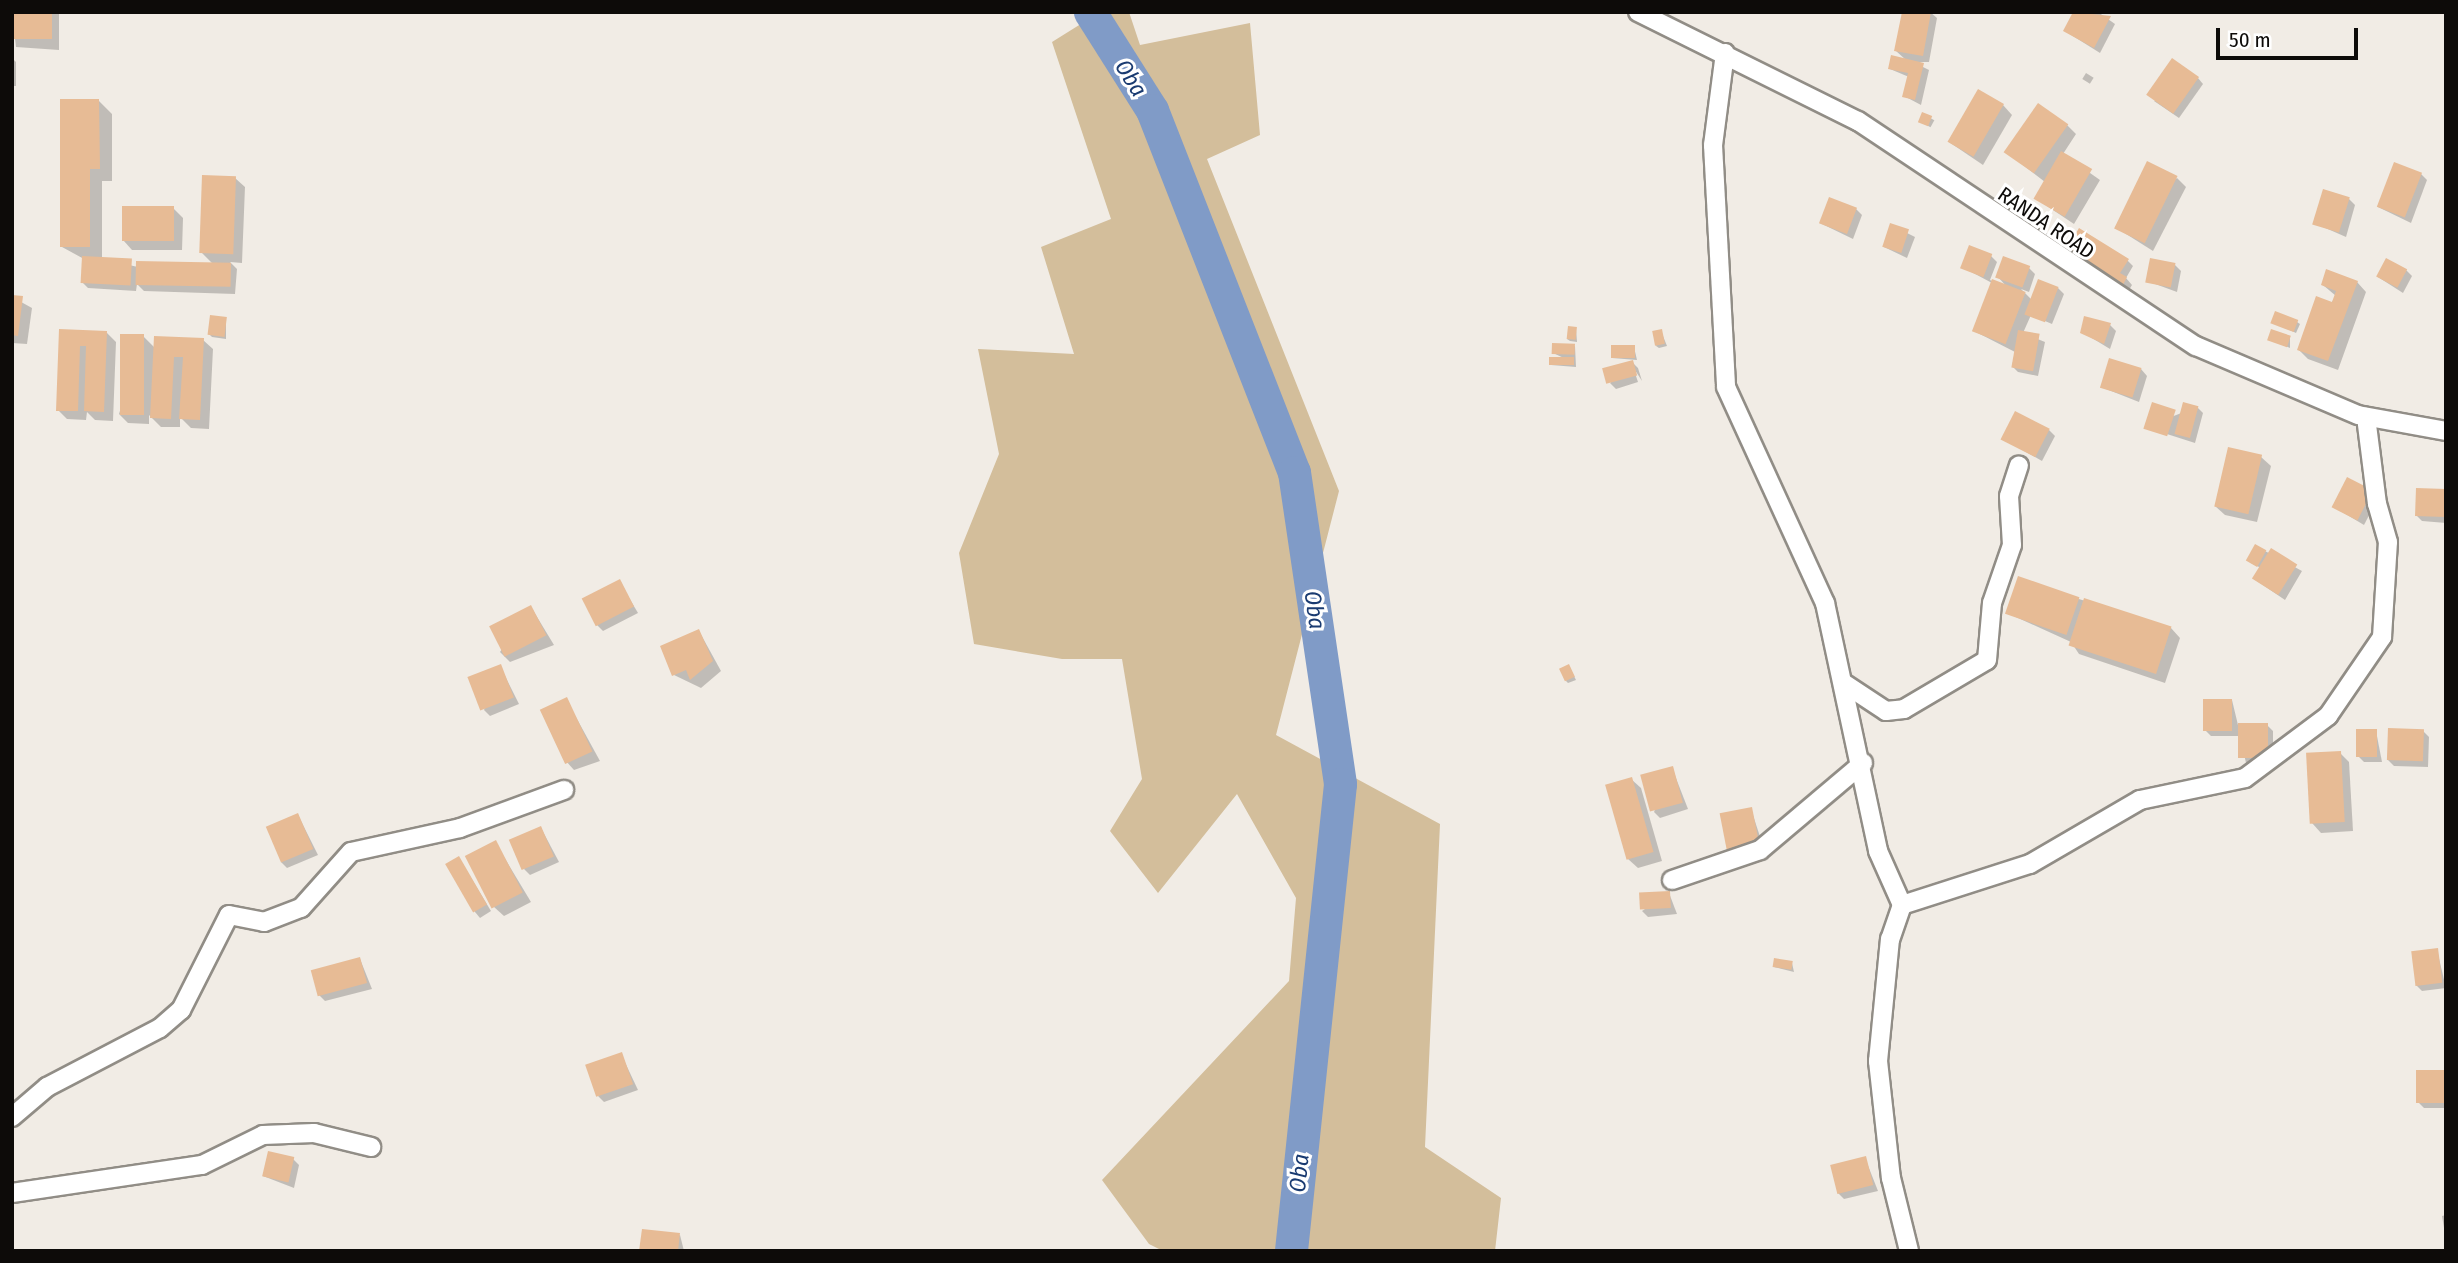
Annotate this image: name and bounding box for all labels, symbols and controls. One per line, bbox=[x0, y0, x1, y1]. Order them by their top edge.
scale bar bbox=[2220, 14, 2362, 58]
text: 50 m bbox=[2229, 27, 2271, 53]
water label: Oba bbox=[1109, 54, 1153, 102]
street label: RANDA ROAD bbox=[1993, 182, 2099, 264]
water label: Oba bbox=[1299, 589, 1331, 631]
water label: Oba bbox=[1283, 1152, 1315, 1194]

